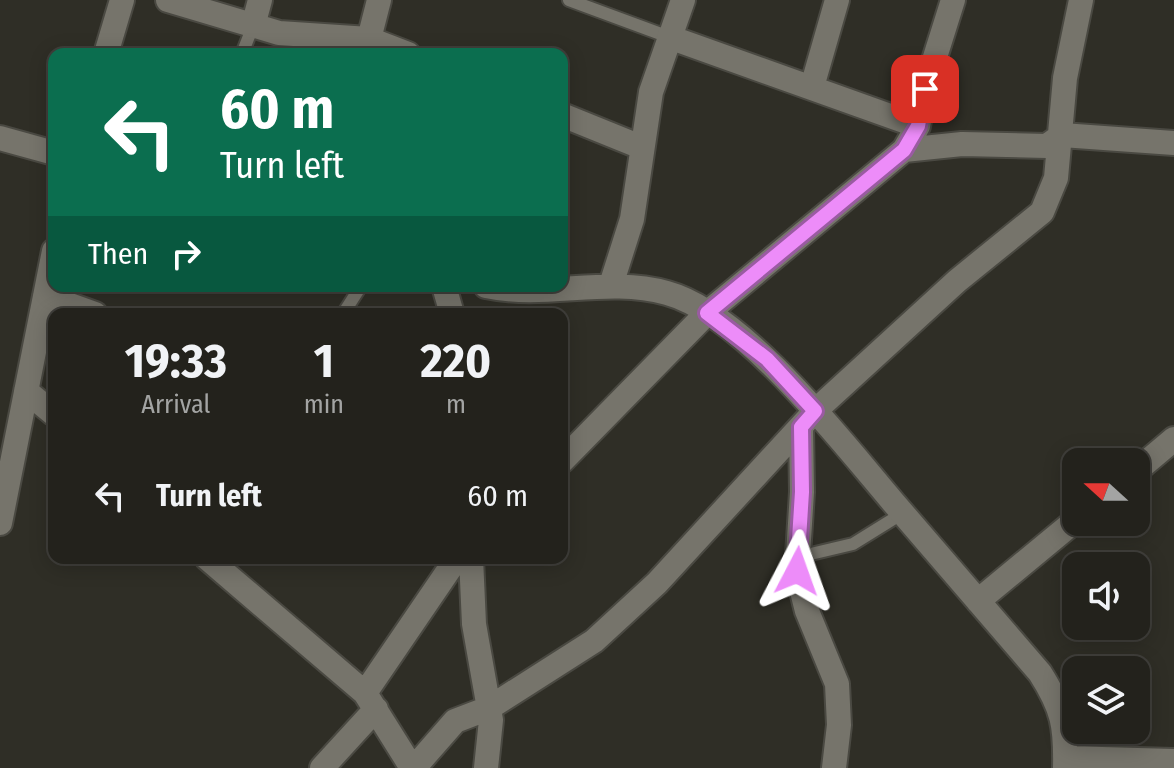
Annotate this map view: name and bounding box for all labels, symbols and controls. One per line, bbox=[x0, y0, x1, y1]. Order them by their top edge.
pin bbox=[891, 55, 959, 123]
icon: arrive bbox=[903, 67, 947, 111]
text: 60 m bbox=[220, 76, 334, 143]
icon: left bbox=[88, 80, 192, 184]
text: Turn left bbox=[220, 144, 344, 188]
icon: right bbox=[164, 232, 208, 276]
text: Then bbox=[88, 236, 148, 272]
text: 19:33 bbox=[125, 332, 227, 390]
text: 1 bbox=[314, 332, 334, 390]
text: 220 bbox=[421, 332, 491, 390]
text: Arrival bbox=[141, 389, 210, 420]
text: min bbox=[304, 389, 344, 420]
text: m bbox=[446, 389, 466, 420]
north arrow bbox=[1062, 448, 1150, 536]
map controls bbox=[1062, 448, 1150, 744]
icon: left bbox=[88, 474, 132, 518]
text: Turn left bbox=[156, 478, 262, 514]
text: 60 m bbox=[467, 478, 528, 514]
position arrow bbox=[755, 529, 839, 613]
button: sound bbox=[1062, 552, 1150, 640]
button: layers bbox=[1062, 656, 1150, 744]

